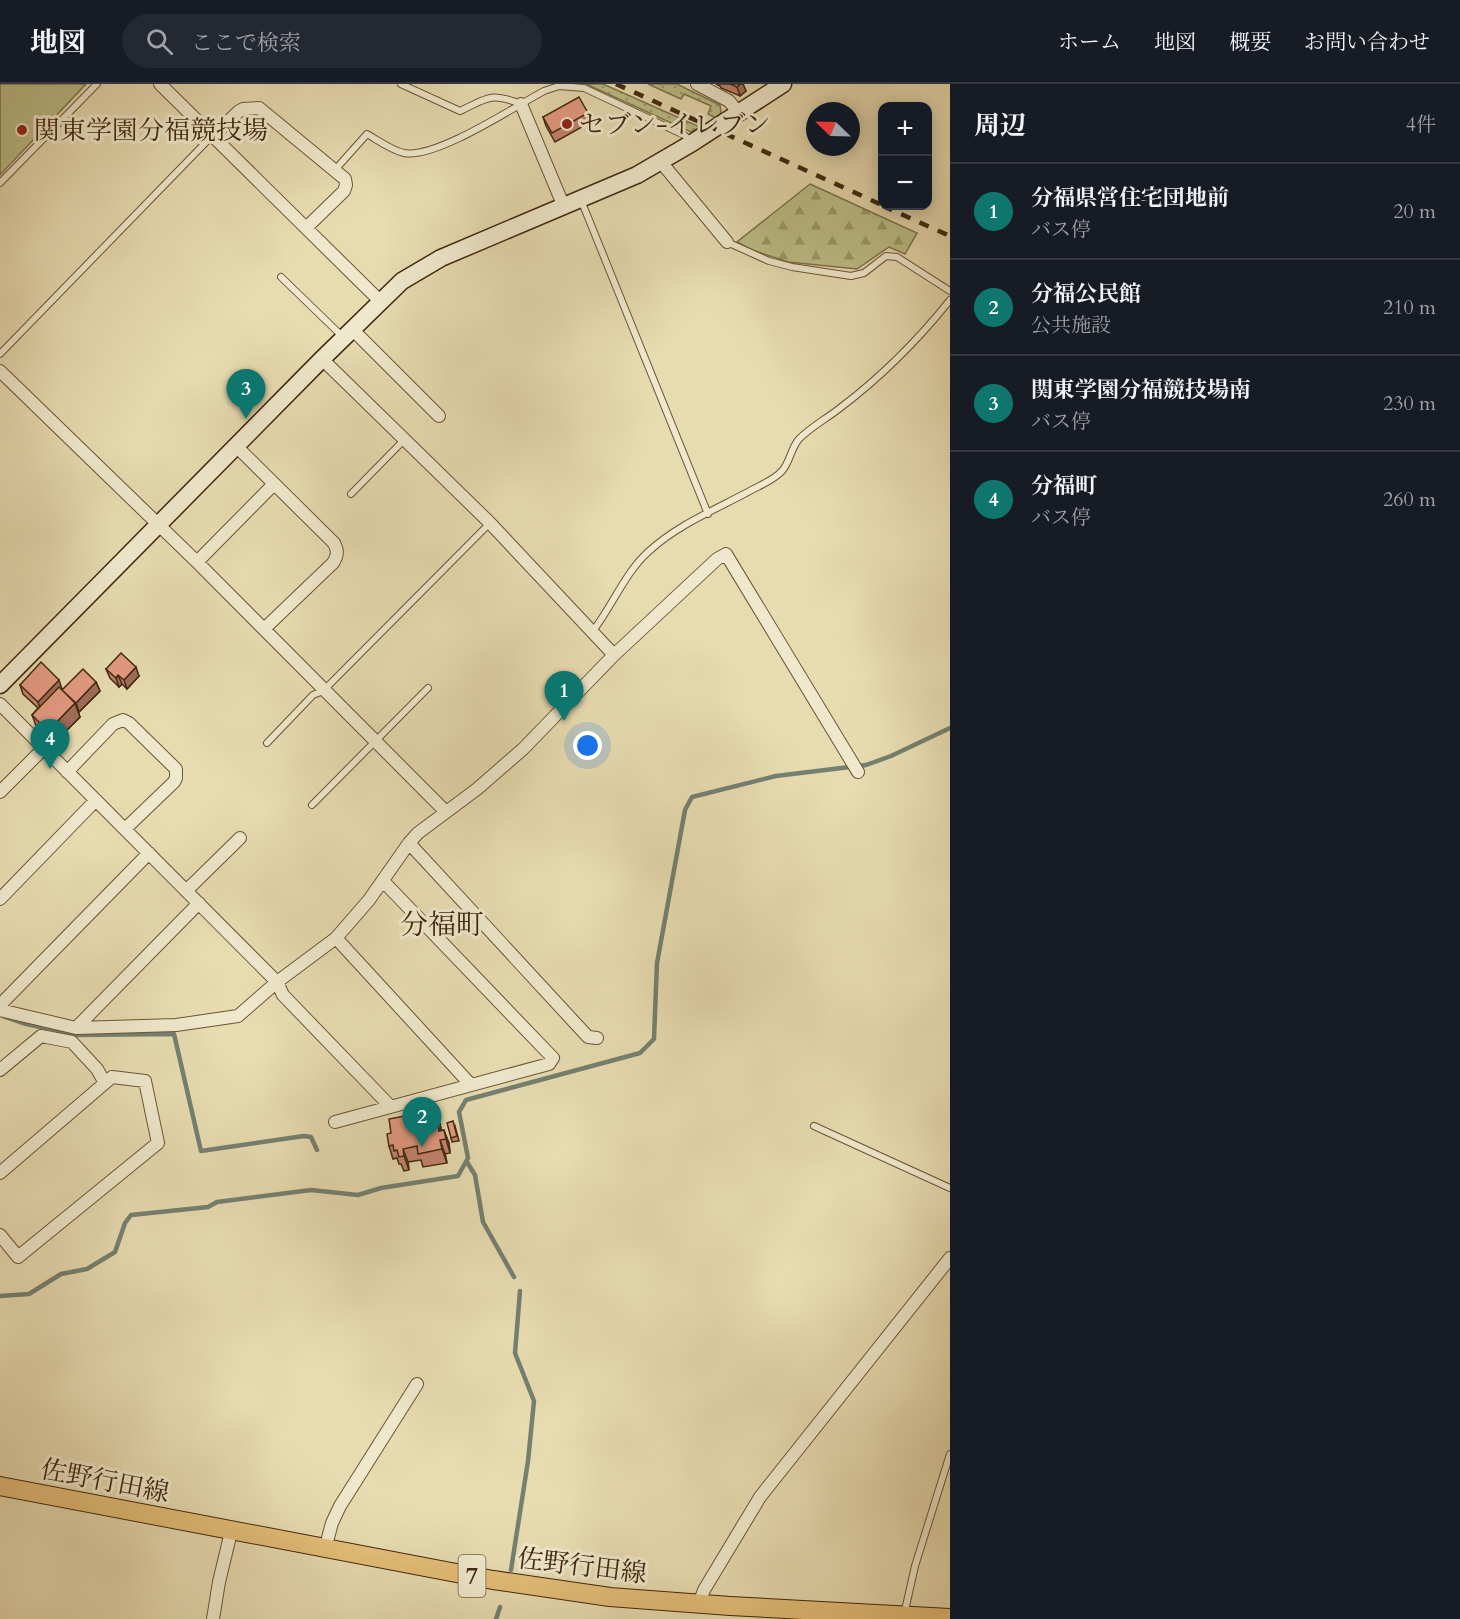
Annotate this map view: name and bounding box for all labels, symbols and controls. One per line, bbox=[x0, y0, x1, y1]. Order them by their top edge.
search box bbox=[122, 14, 542, 68]
text: 地図 bbox=[30, 24, 86, 62]
icon: search bbox=[143, 25, 176, 58]
text: ここで検索 bbox=[191, 28, 301, 58]
text: ホーム bbox=[1058, 28, 1121, 57]
text: 地図 bbox=[1154, 28, 1196, 57]
text: 概要 bbox=[1229, 28, 1271, 57]
text: お問い合わせ bbox=[1304, 28, 1430, 57]
north arrow bbox=[806, 102, 860, 156]
map controls bbox=[878, 102, 932, 210]
button: + bbox=[878, 102, 932, 156]
place label: セブン-イレブン bbox=[579, 107, 771, 142]
text: 周辺 bbox=[974, 108, 1026, 143]
text: 4件 bbox=[1406, 111, 1436, 138]
place label: 関東学園分福競技場 bbox=[34, 113, 268, 148]
marker: セブン-イレブン bbox=[560, 117, 574, 131]
marker: 関東学園分福競技場 bbox=[15, 123, 29, 137]
button: − bbox=[878, 156, 932, 210]
text: 分福県営住宅団地前 bbox=[1031, 183, 1229, 213]
text: 1 bbox=[988, 198, 999, 225]
text: 20 m bbox=[1393, 198, 1436, 225]
text: バス停 bbox=[1031, 216, 1091, 243]
text: 分福公民館 bbox=[1031, 279, 1141, 309]
text: 2 bbox=[988, 294, 999, 321]
text: 210 m bbox=[1383, 294, 1436, 321]
text: 公共施設 bbox=[1031, 312, 1111, 339]
pin: 3 bbox=[226, 370, 266, 419]
text: 関東学園分福競技場南 bbox=[1031, 375, 1251, 405]
text: 3 bbox=[988, 390, 999, 417]
text: 230 m bbox=[1383, 390, 1436, 417]
text: バス停 bbox=[1031, 408, 1091, 435]
text: 分福町 bbox=[1031, 471, 1097, 501]
text: 4 bbox=[988, 486, 999, 513]
text: 260 m bbox=[1383, 486, 1436, 513]
text: バス停 bbox=[1031, 504, 1091, 531]
pin: 1 bbox=[544, 672, 584, 721]
pin: 4 bbox=[31, 720, 70, 769]
your location bbox=[573, 731, 602, 760]
district label: 分福町 bbox=[400, 906, 484, 944]
pin: 2 bbox=[402, 1098, 442, 1147]
street label: 佐野行田線 bbox=[38, 1451, 172, 1511]
street label: 佐野行田線 bbox=[515, 1541, 649, 1591]
road number: 7 bbox=[458, 1555, 486, 1597]

